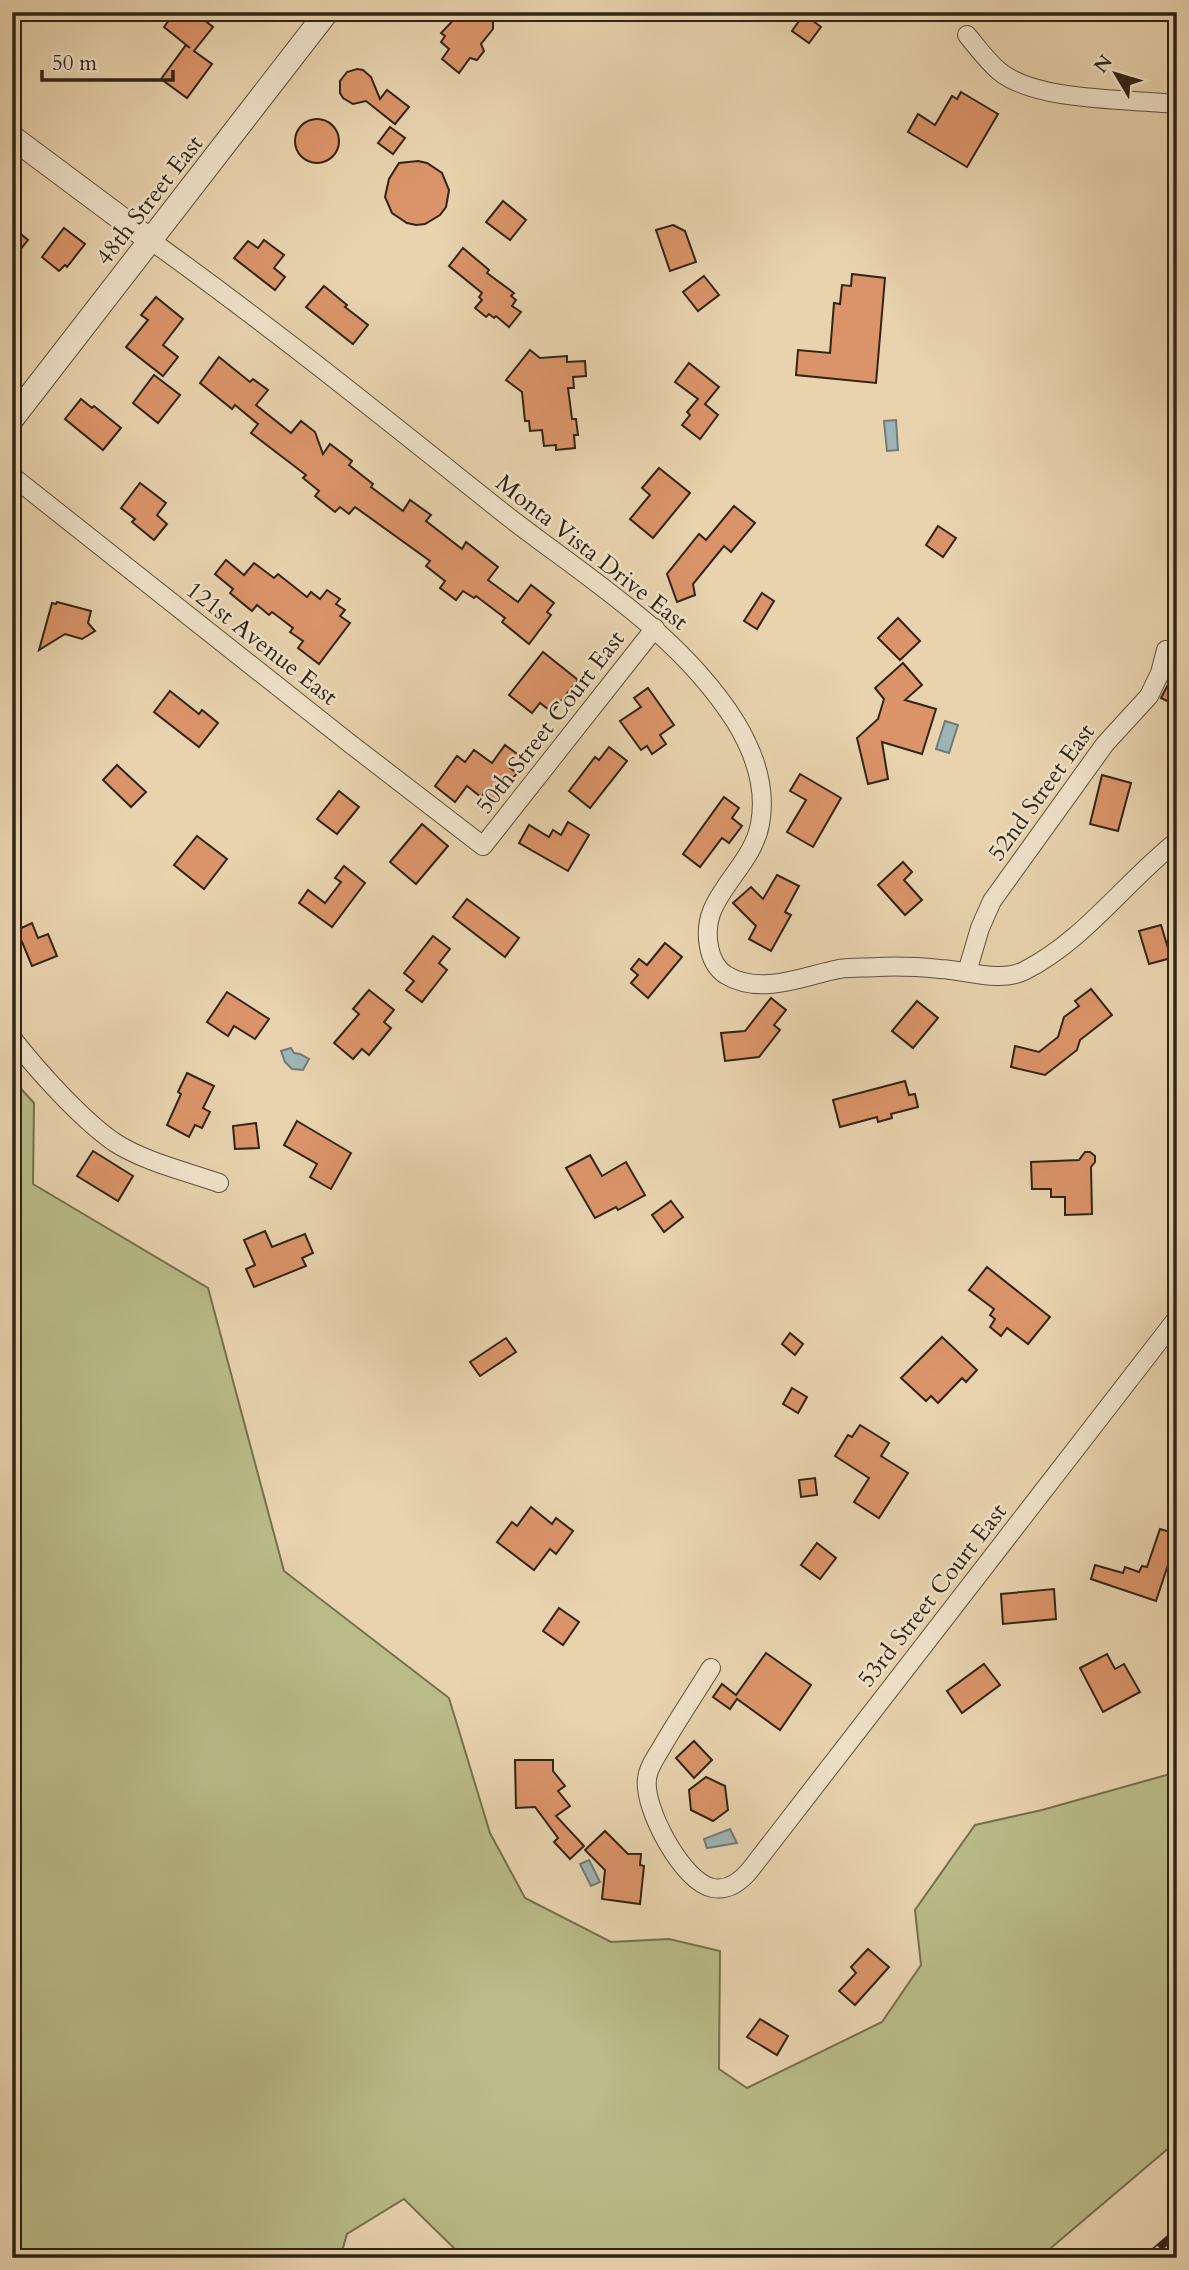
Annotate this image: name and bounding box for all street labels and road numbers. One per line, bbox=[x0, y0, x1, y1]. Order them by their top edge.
street label: 48th Street East bbox=[88, 128, 211, 272]
street label: Monta Vista Drive East bbox=[489, 467, 695, 638]
street label: 121st Avenue East bbox=[179, 574, 345, 713]
street label: 50th Street Court East bbox=[468, 624, 633, 821]
street label: 52nd Street East bbox=[980, 717, 1103, 868]
street label: 53rd Street Court East bbox=[850, 1496, 1015, 1694]

